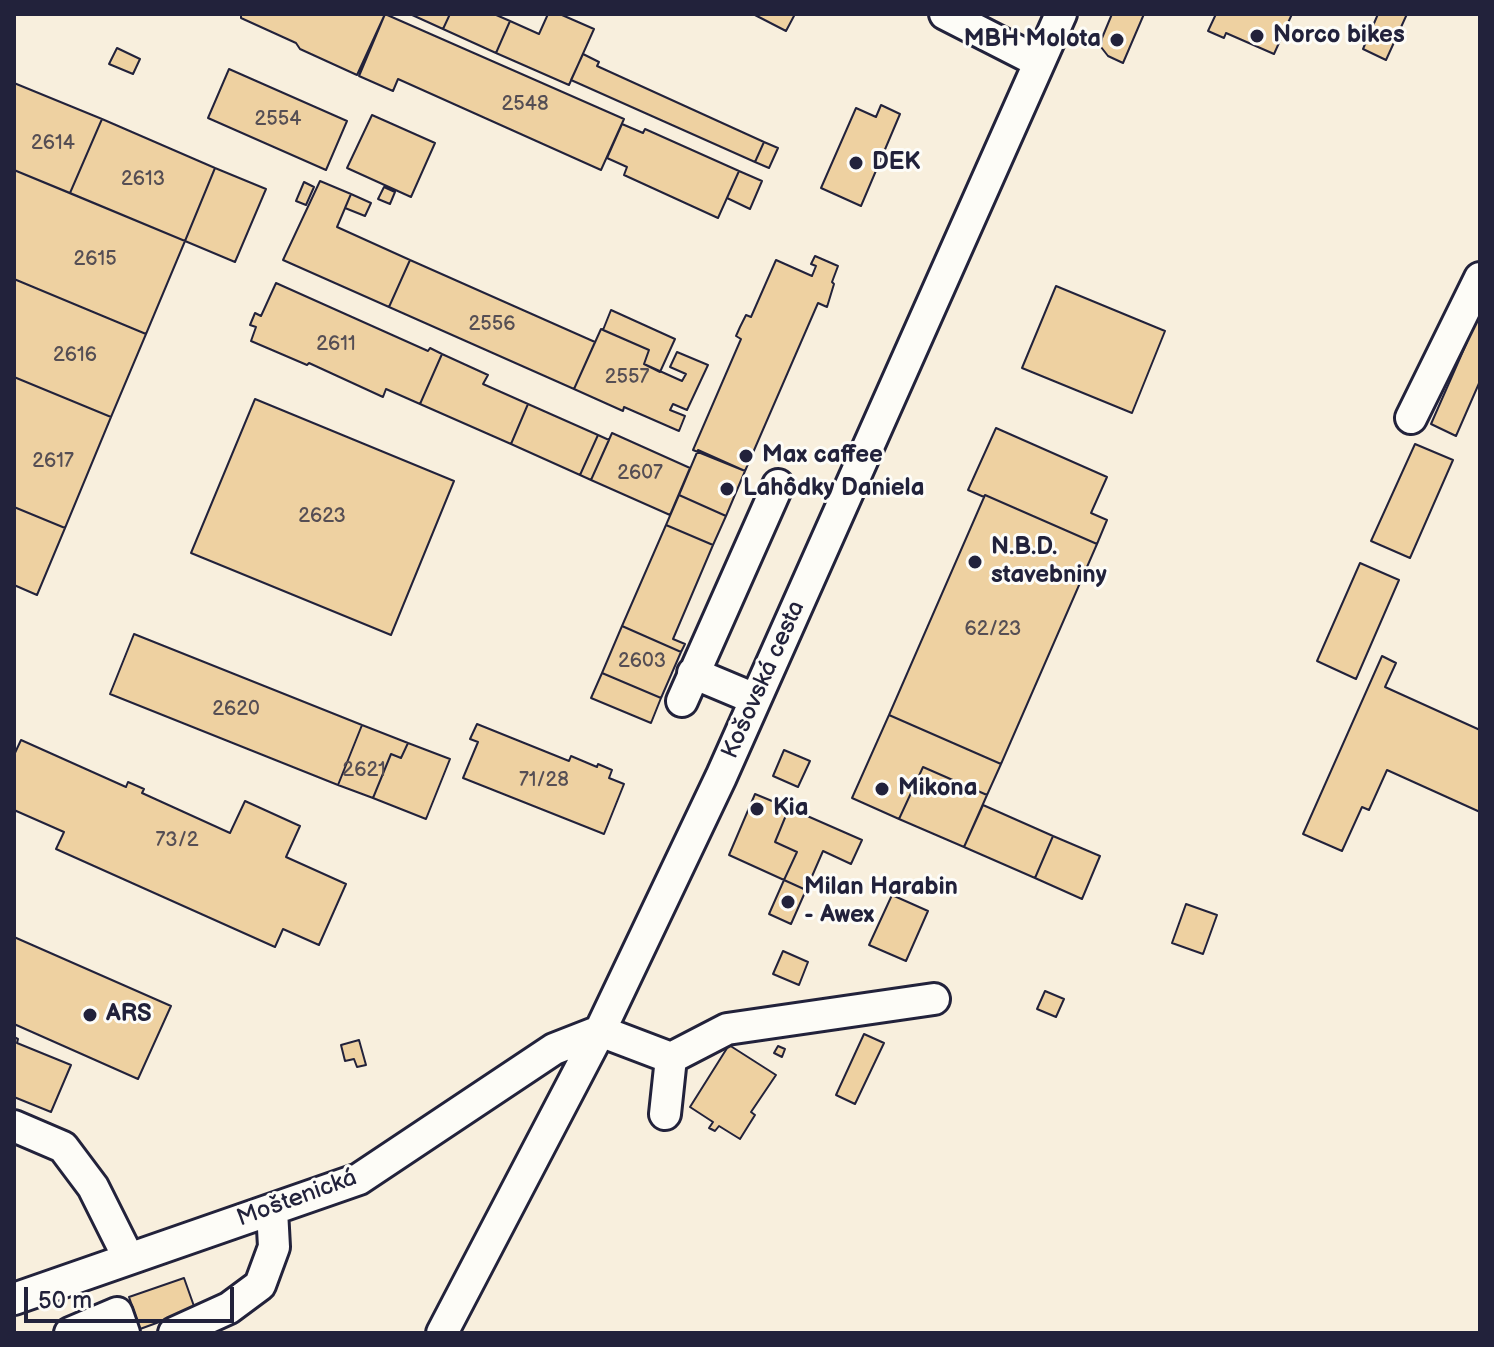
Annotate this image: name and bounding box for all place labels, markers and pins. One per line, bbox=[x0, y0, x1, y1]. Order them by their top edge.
place label: Norco bikes bbox=[1273, 22, 1405, 50]
place label: MBH Molota bbox=[964, 26, 1101, 54]
marker: Norco bikes bbox=[1248, 27, 1266, 45]
marker: MBH Molota bbox=[1108, 31, 1126, 49]
place label: DEK bbox=[872, 149, 921, 177]
marker: DEK bbox=[847, 154, 865, 172]
place label: Max caffee bbox=[762, 442, 883, 470]
marker: Max caffee bbox=[737, 447, 755, 465]
place label: Lahôdky Daniela bbox=[743, 475, 924, 503]
marker: Lahôdky Daniela bbox=[718, 480, 736, 498]
place label: N.B.D. stavebniny bbox=[991, 534, 1107, 590]
marker: N.B.D. stavebniny bbox=[966, 553, 984, 571]
place label: Mikona bbox=[898, 775, 978, 803]
marker: Mikona bbox=[873, 780, 891, 798]
place label: Kia bbox=[773, 795, 808, 823]
marker: Kia bbox=[748, 800, 766, 818]
place label: Milan Harabin - Awex bbox=[804, 874, 958, 930]
marker: Milan Harabin - Awex bbox=[779, 893, 797, 911]
place label: ARS bbox=[106, 1001, 152, 1029]
marker: ARS bbox=[81, 1006, 99, 1024]

